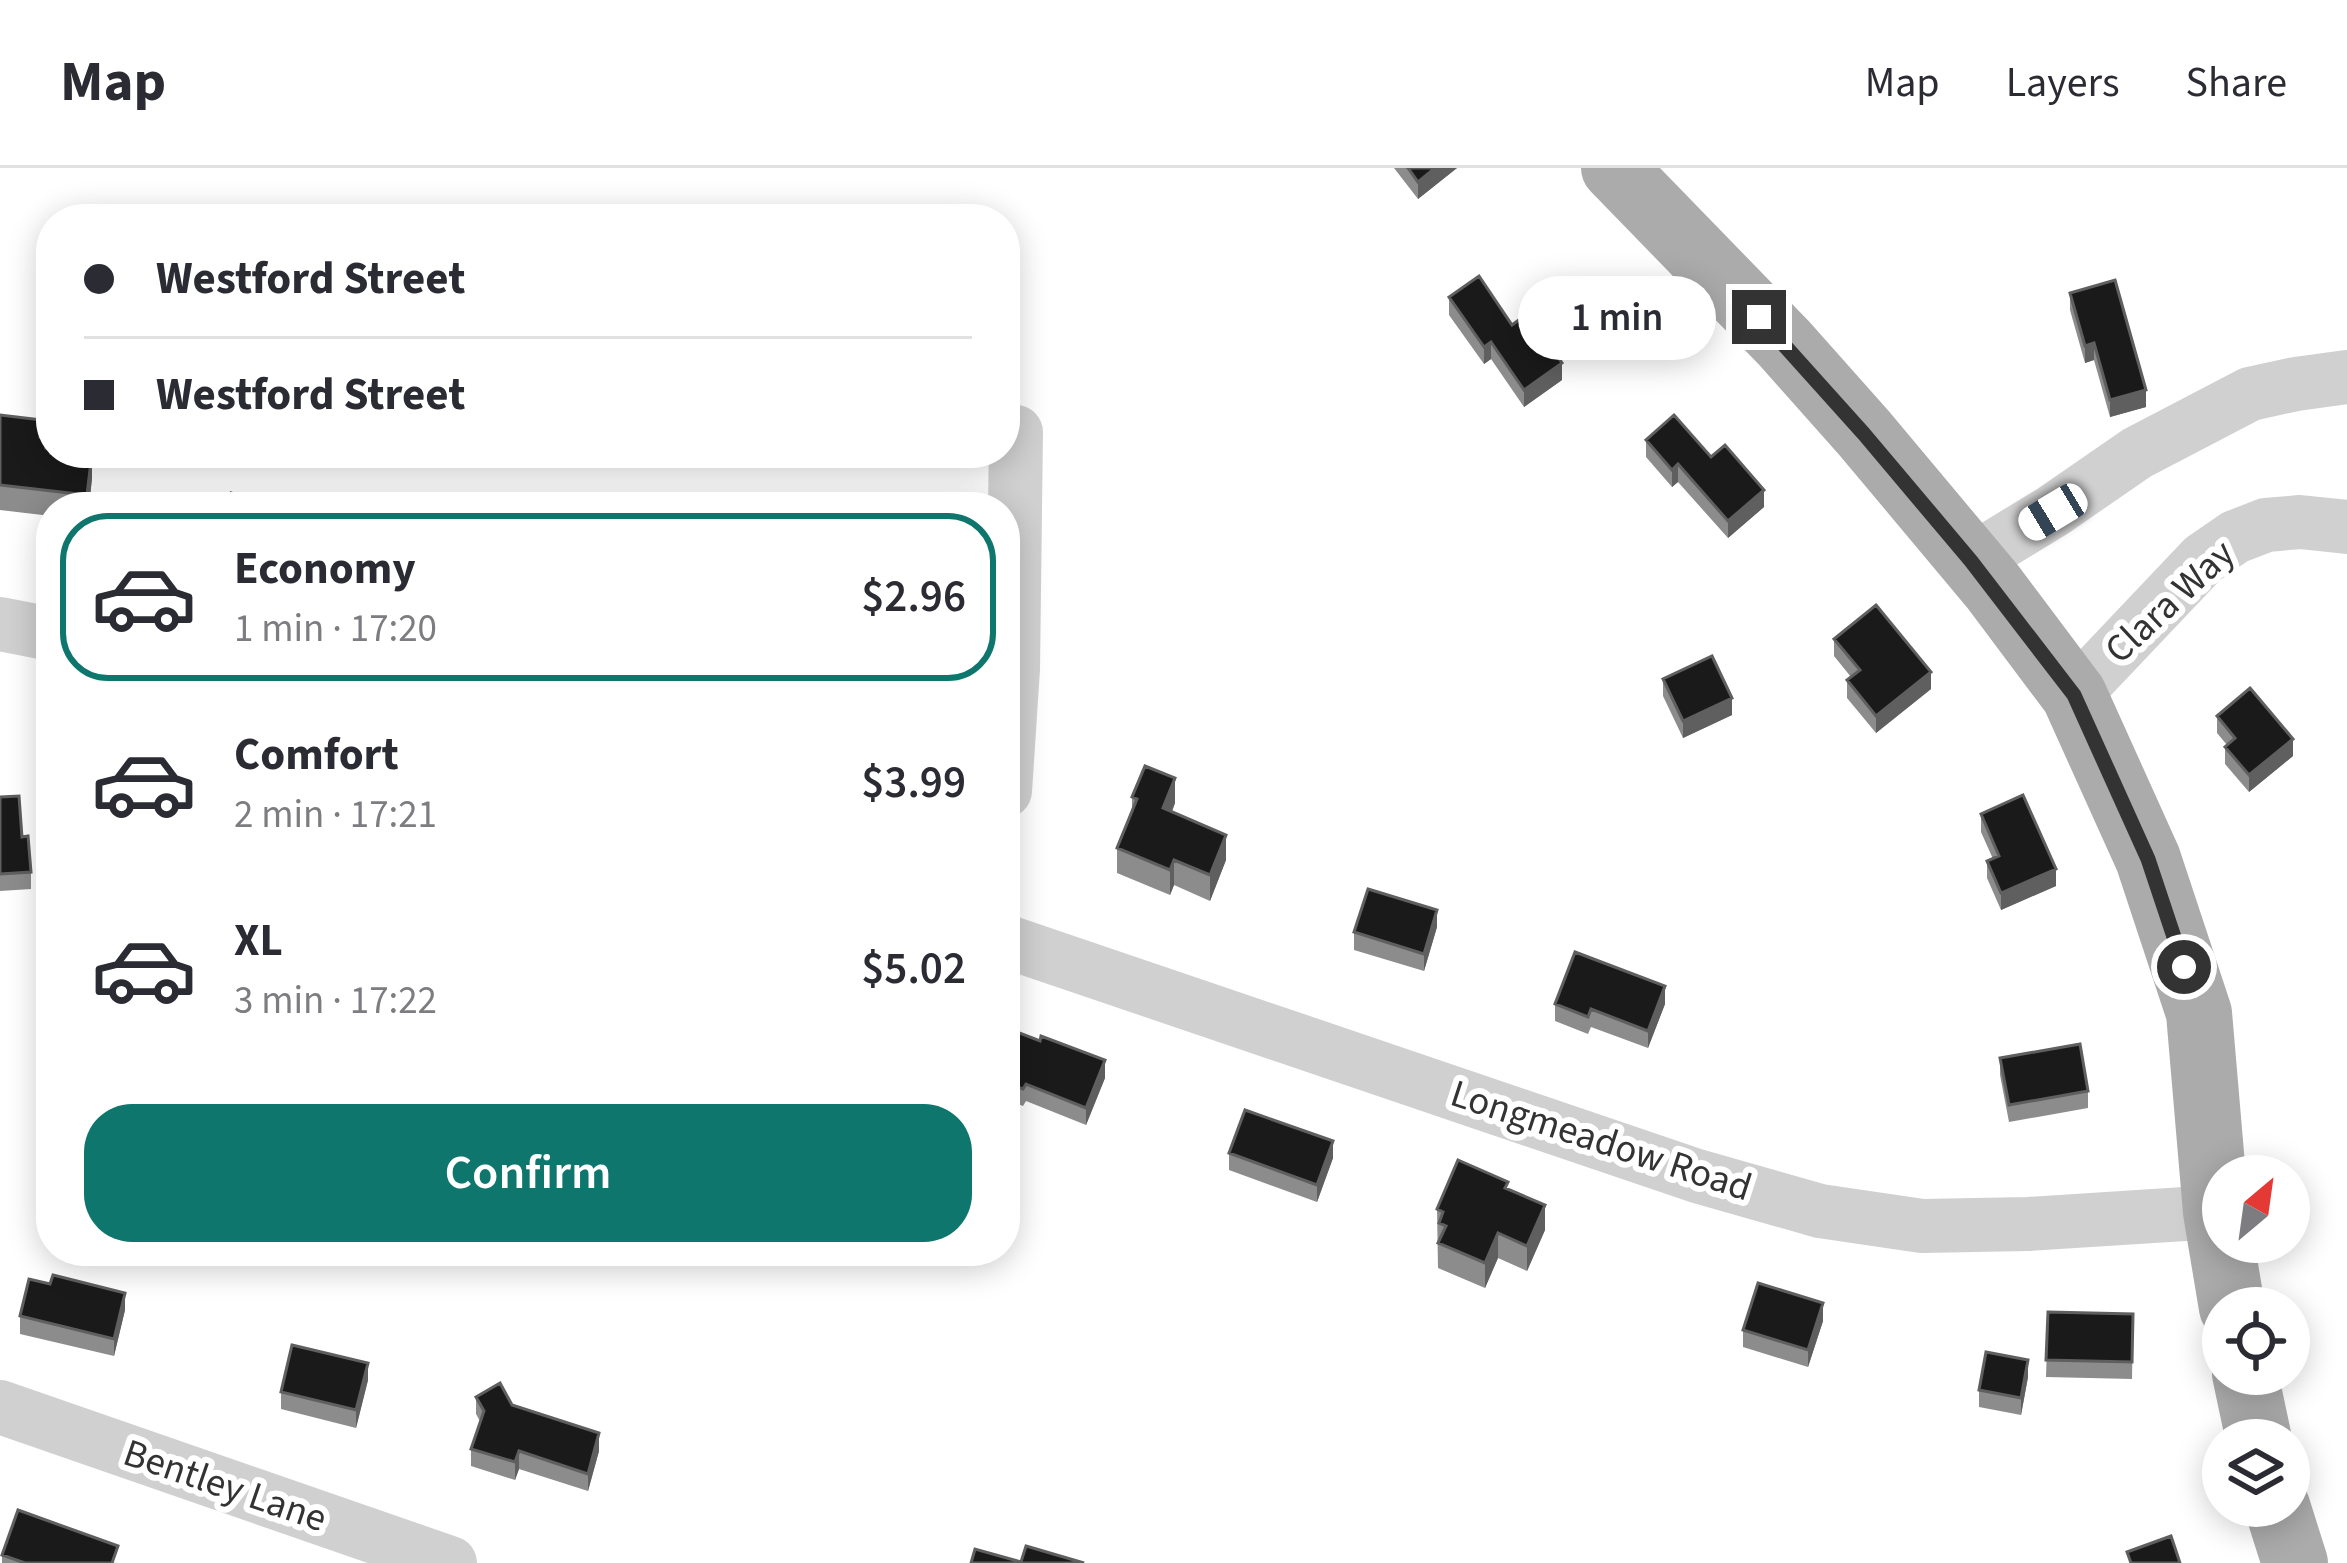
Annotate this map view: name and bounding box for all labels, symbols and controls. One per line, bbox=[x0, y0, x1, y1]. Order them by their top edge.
text: Map bbox=[60, 42, 166, 123]
text: Map bbox=[1865, 53, 1940, 113]
text: Layers bbox=[2006, 53, 2120, 113]
text: Share bbox=[2186, 53, 2287, 113]
text: Westford Street bbox=[156, 247, 465, 311]
callout: 1 min bbox=[1519, 275, 1717, 359]
text: 1 min bbox=[1571, 290, 1663, 346]
route end bbox=[1732, 290, 1786, 344]
text: Westford Street bbox=[156, 363, 465, 427]
car bbox=[2013, 478, 2093, 546]
street label: Clara Way bbox=[2092, 527, 2248, 677]
text: Economy bbox=[234, 537, 416, 601]
icon: car bbox=[90, 543, 198, 651]
text: $2.96 bbox=[861, 565, 966, 629]
text: 1 min · 17:20 bbox=[234, 601, 437, 657]
text: Comfort bbox=[234, 723, 399, 787]
icon: car bbox=[90, 729, 198, 837]
text: $3.99 bbox=[861, 751, 966, 815]
text: 2 min · 17:21 bbox=[234, 787, 437, 843]
text: XL bbox=[234, 909, 283, 973]
icon: car bbox=[90, 915, 198, 1023]
text: $5.02 bbox=[861, 937, 966, 1001]
route start bbox=[2157, 940, 2211, 994]
text: 3 min · 17:22 bbox=[234, 973, 437, 1029]
street label: Longmeadow Road bbox=[1443, 1066, 1759, 1216]
button: Confirm bbox=[84, 1104, 972, 1242]
north arrow bbox=[2202, 1155, 2310, 1263]
map controls bbox=[2202, 1155, 2310, 1527]
button: locate bbox=[2202, 1287, 2310, 1395]
button: layers bbox=[2202, 1419, 2310, 1527]
street label: Bentley Lane bbox=[116, 1425, 334, 1547]

